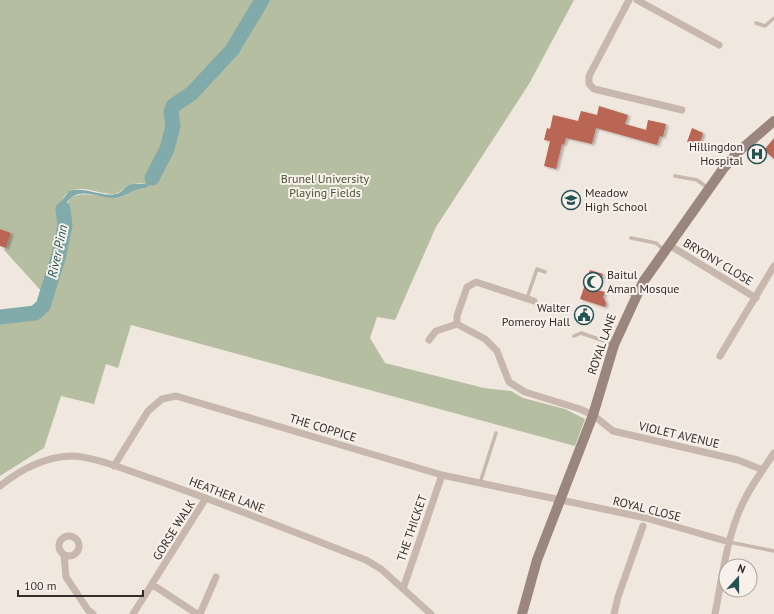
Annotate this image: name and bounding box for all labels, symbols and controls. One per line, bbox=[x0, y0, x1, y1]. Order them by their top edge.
place label: Hillingdon Hospital bbox=[689, 139, 743, 168]
hospital icon: Hillingdon Hospital bbox=[746, 143, 768, 165]
park label: Brunel University Playing Fields bbox=[281, 171, 370, 200]
place label: Meadow High School bbox=[585, 185, 648, 214]
school or university icon: Meadow High School bbox=[560, 189, 582, 211]
water label: River Pinn bbox=[44, 223, 71, 279]
street label: BRYONY CLOSE bbox=[681, 235, 756, 288]
place label: Baitul Aman Mosque bbox=[607, 267, 679, 296]
mosque icon: Baitul Aman Mosque bbox=[582, 271, 604, 293]
place label: Walter Pomeroy Hall bbox=[502, 300, 570, 329]
public building icon: Walter Pomeroy Hall bbox=[573, 304, 595, 326]
street label: ROYAL LANE bbox=[584, 311, 619, 377]
street label: THE COPPICE bbox=[288, 410, 358, 445]
street label: VIOLET AVENUE bbox=[636, 418, 721, 451]
street label: HEATHER LANE bbox=[187, 473, 267, 516]
street label: THE THICKET bbox=[393, 492, 430, 563]
street label: ROYAL CLOSE bbox=[612, 493, 683, 524]
street label: GORSE WALK bbox=[149, 497, 198, 563]
north arrow bbox=[718, 558, 758, 598]
text: N bbox=[736, 561, 747, 576]
scale bar bbox=[18, 572, 143, 598]
text: 100 m bbox=[24, 578, 57, 593]

